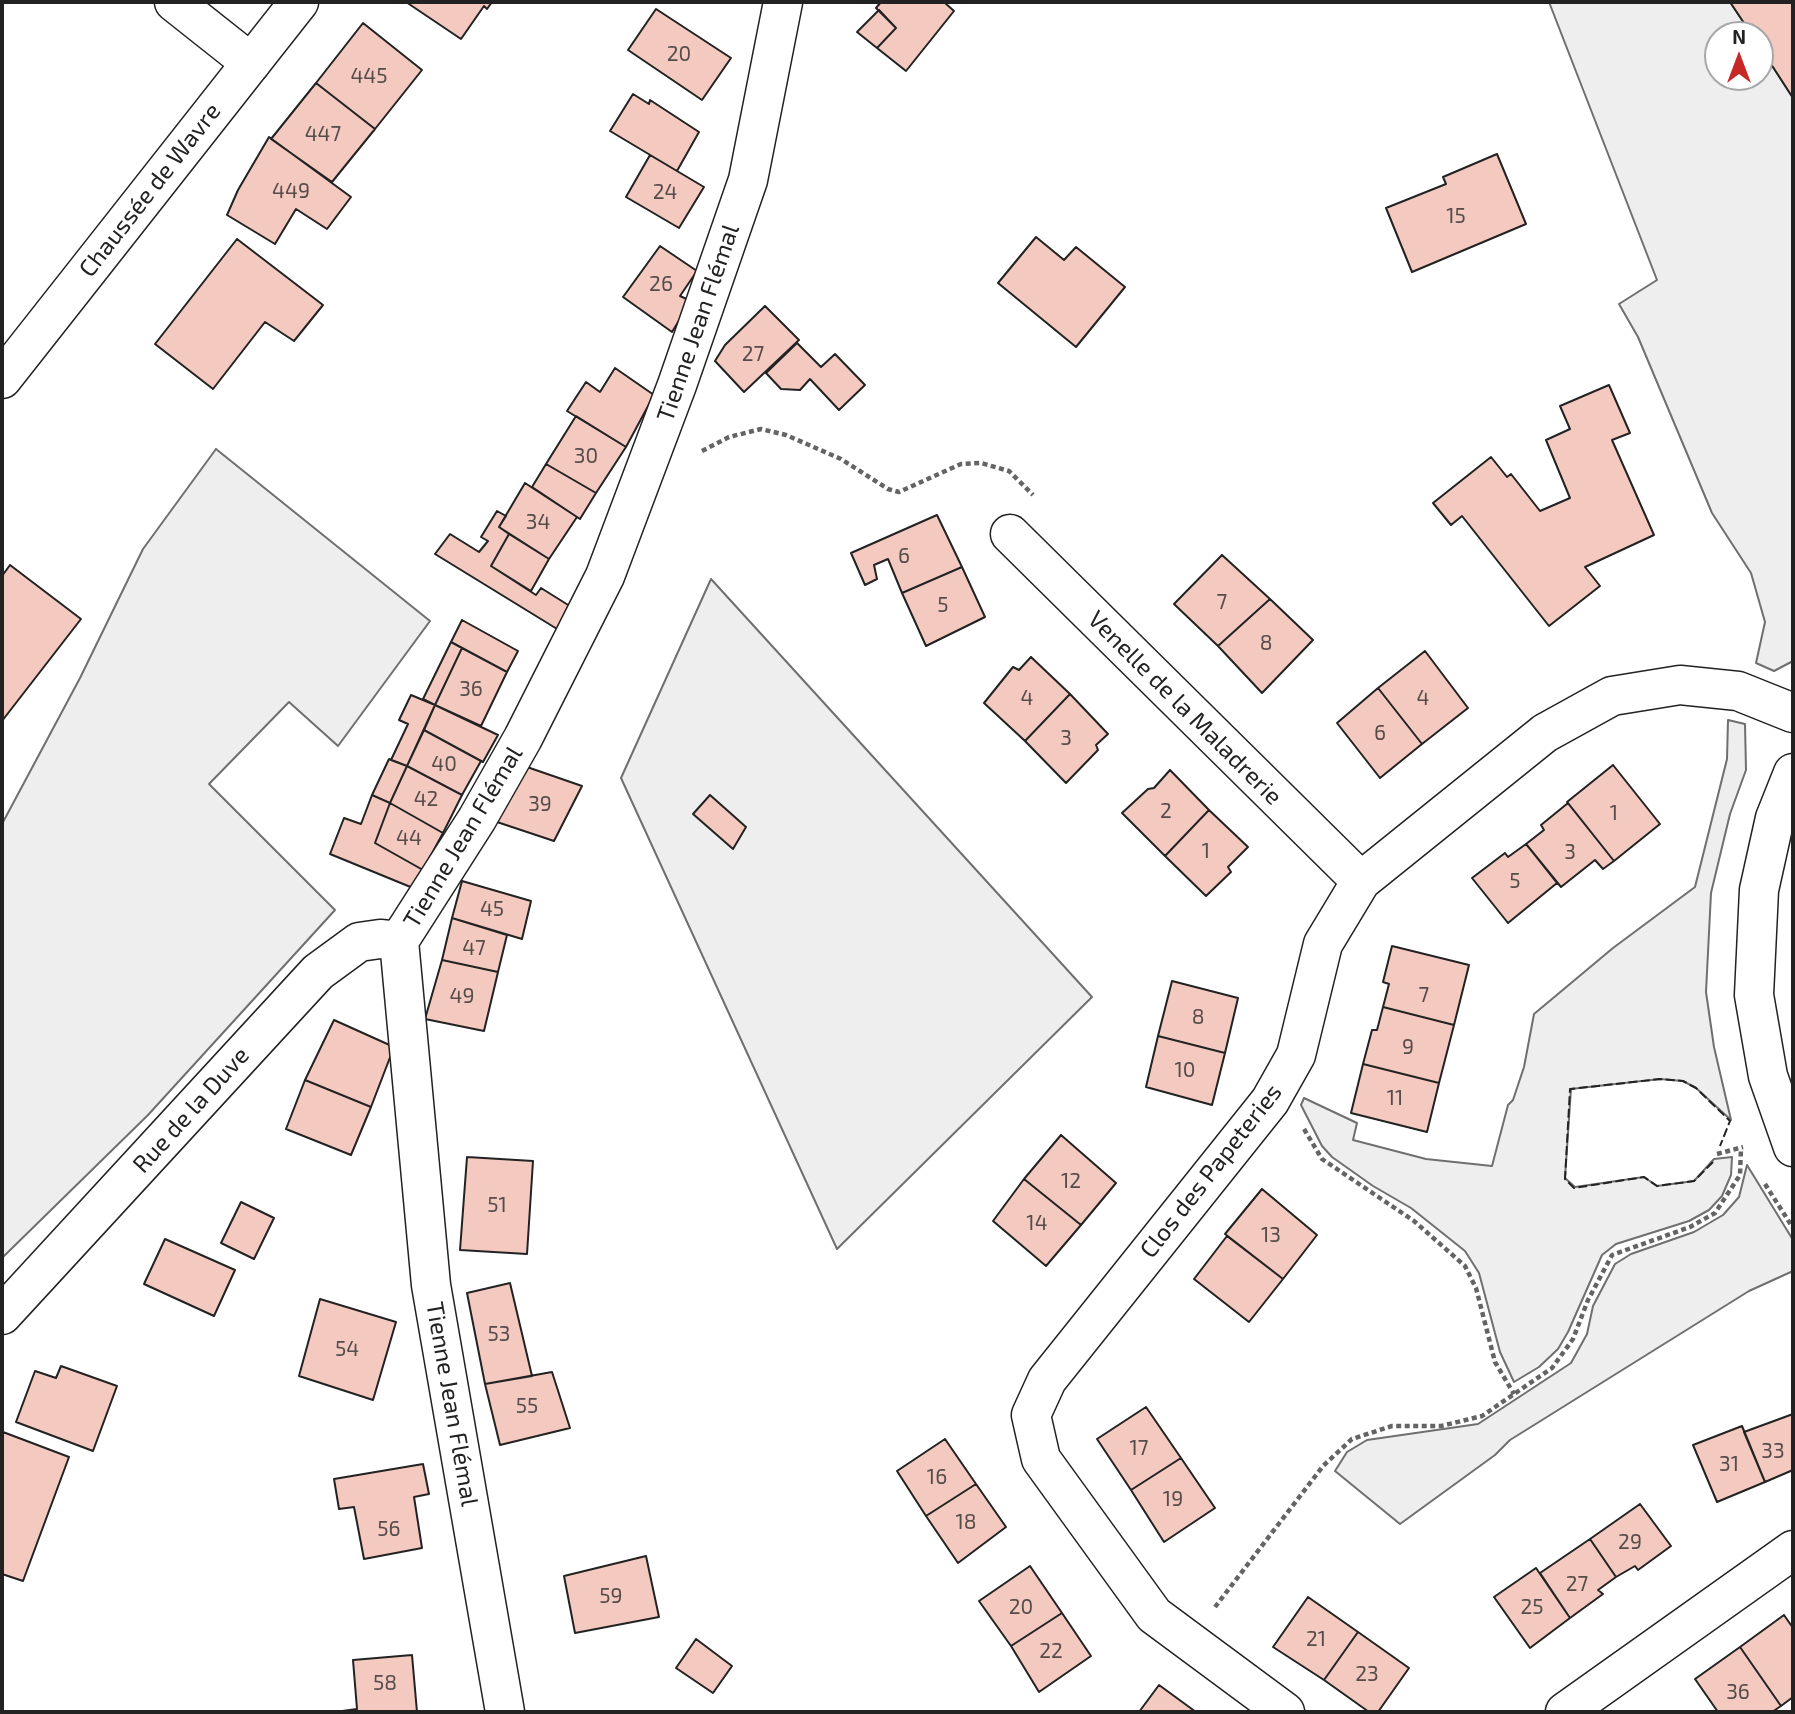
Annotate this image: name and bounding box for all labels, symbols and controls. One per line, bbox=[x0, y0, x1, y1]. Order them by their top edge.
north arrow bbox=[1704, 21, 1774, 91]
text: N bbox=[1732, 25, 1746, 48]
house number: 20 bbox=[667, 41, 691, 67]
house number: 445 bbox=[350, 63, 388, 89]
street label: Chaussée de Wavre bbox=[73, 97, 227, 283]
house number: 447 bbox=[305, 121, 341, 147]
house number: 449 bbox=[272, 178, 310, 204]
house number: 24 bbox=[653, 179, 677, 205]
house number: 15 bbox=[1446, 203, 1466, 229]
street label: Tienne Jean Flémal bbox=[651, 221, 745, 425]
house number: 26 bbox=[649, 271, 673, 297]
house number: 27 bbox=[742, 341, 764, 367]
house number: 30 bbox=[574, 443, 598, 469]
house number: 34 bbox=[526, 509, 550, 535]
house number: 6 bbox=[898, 543, 910, 569]
house number: 7 bbox=[1217, 589, 1227, 615]
house number: 5 bbox=[937, 592, 949, 618]
street label: Venelle de la Maladrerie bbox=[1082, 605, 1288, 811]
house number: 8 bbox=[1260, 630, 1272, 656]
house number: 36 bbox=[459, 676, 483, 702]
house number: 4 bbox=[1021, 685, 1033, 711]
house number: 4 bbox=[1417, 685, 1429, 711]
house number: 6 bbox=[1374, 720, 1386, 746]
house number: 3 bbox=[1060, 725, 1072, 751]
street label: Tienne Jean Flémal bbox=[397, 741, 529, 933]
house number: 40 bbox=[431, 751, 457, 777]
house number: 42 bbox=[414, 786, 438, 812]
house number: 39 bbox=[528, 791, 552, 817]
house number: 2 bbox=[1160, 798, 1172, 824]
house number: 1 bbox=[1610, 800, 1618, 826]
house number: 44 bbox=[396, 825, 422, 851]
house number: 1 bbox=[1202, 838, 1210, 864]
house number: 3 bbox=[1564, 839, 1576, 865]
house number: 5 bbox=[1509, 868, 1521, 894]
house number: 45 bbox=[480, 896, 504, 922]
house number: 47 bbox=[462, 935, 486, 961]
house number: 7 bbox=[1419, 982, 1429, 1008]
house number: 49 bbox=[450, 983, 474, 1009]
house number: 8 bbox=[1192, 1004, 1204, 1030]
house number: 9 bbox=[1402, 1034, 1414, 1060]
street label: Rue de la Duve bbox=[127, 1041, 255, 1179]
house number: 10 bbox=[1174, 1057, 1196, 1083]
street label: Clos des Papeteries bbox=[1134, 1078, 1288, 1264]
house number: 11 bbox=[1387, 1085, 1403, 1111]
house number: 12 bbox=[1061, 1168, 1081, 1194]
house number: 51 bbox=[487, 1192, 507, 1218]
house number: 14 bbox=[1026, 1210, 1048, 1236]
house number: 13 bbox=[1261, 1222, 1281, 1248]
street label: Tienne Jean Flémal bbox=[420, 1300, 484, 1508]
house number: 53 bbox=[488, 1321, 510, 1347]
house number: 54 bbox=[335, 1336, 359, 1362]
house number: 55 bbox=[516, 1393, 538, 1419]
house number: 17 bbox=[1129, 1435, 1149, 1461]
house number: 33 bbox=[1761, 1438, 1785, 1464]
house number: 31 bbox=[1719, 1451, 1739, 1477]
house number: 16 bbox=[927, 1464, 947, 1490]
house number: 19 bbox=[1163, 1486, 1183, 1512]
house number: 18 bbox=[955, 1509, 977, 1535]
house number: 56 bbox=[377, 1516, 401, 1542]
house number: 29 bbox=[1618, 1529, 1642, 1555]
house number: 27 bbox=[1566, 1571, 1588, 1597]
house number: 59 bbox=[599, 1583, 623, 1609]
house number: 20 bbox=[1009, 1594, 1033, 1620]
house number: 25 bbox=[1520, 1594, 1544, 1620]
house number: 21 bbox=[1306, 1626, 1326, 1652]
house number: 22 bbox=[1039, 1638, 1063, 1664]
house number: 23 bbox=[1355, 1661, 1379, 1687]
house number: 58 bbox=[373, 1670, 397, 1696]
house number: 36 bbox=[1726, 1679, 1750, 1705]

